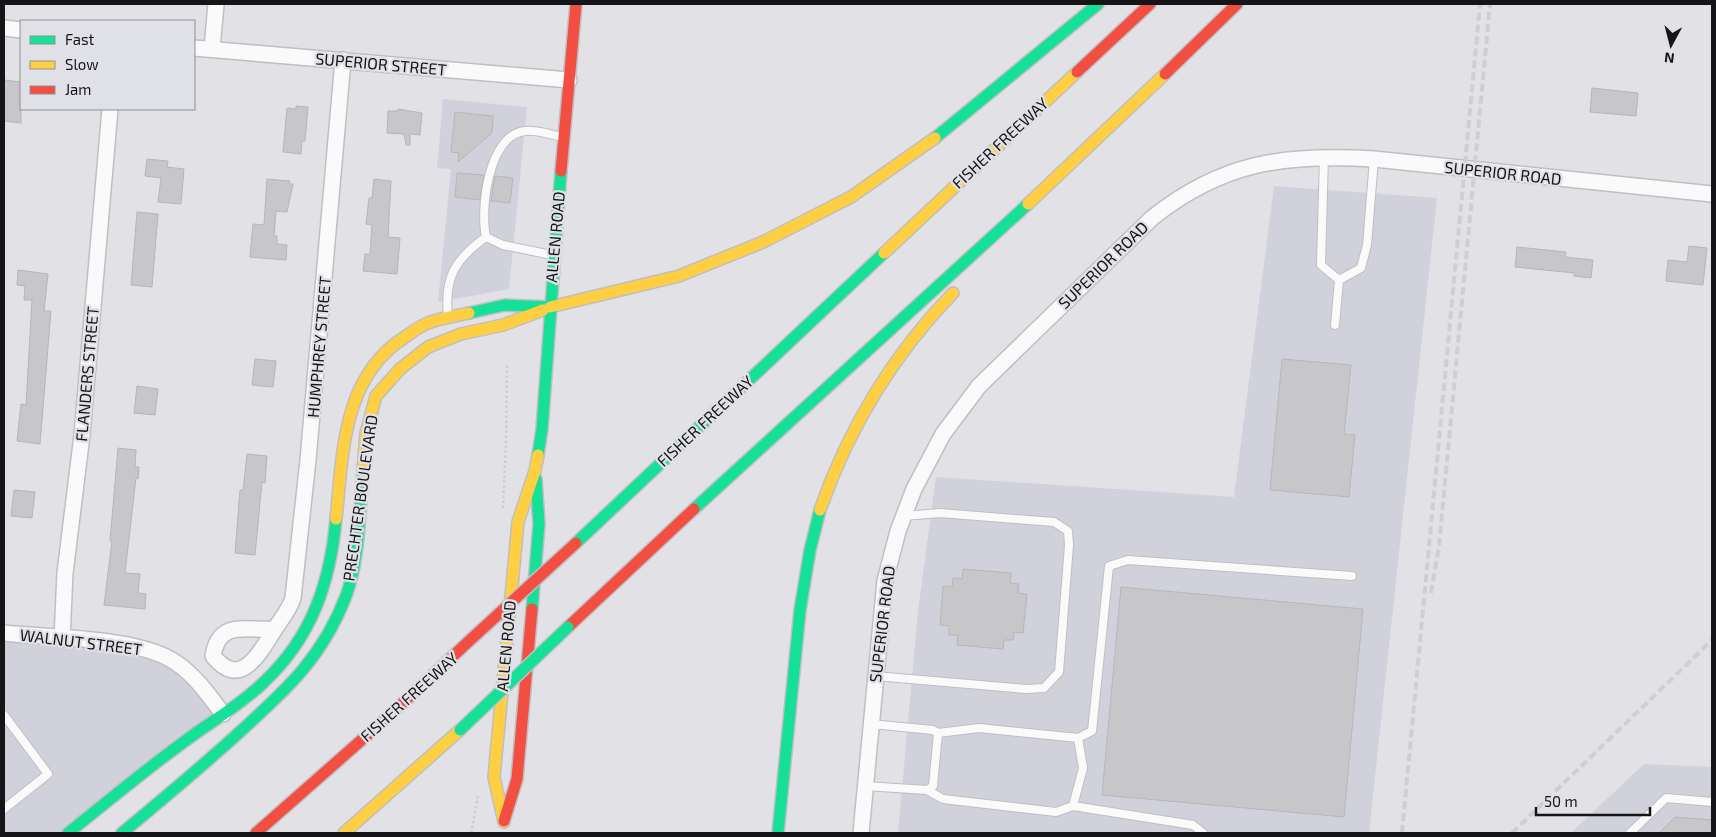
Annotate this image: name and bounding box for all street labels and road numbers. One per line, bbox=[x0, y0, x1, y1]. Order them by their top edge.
street label: SUPERIOR STREET bbox=[315, 48, 447, 79]
street label: FISHER FREEWAY bbox=[948, 93, 1052, 192]
street label: SUPERIOR ROAD bbox=[1444, 157, 1562, 188]
street label: ALLEN ROAD bbox=[541, 191, 568, 283]
street label: SUPERIOR ROAD bbox=[1054, 217, 1151, 312]
street label: HUMPHREY STREET bbox=[303, 275, 334, 418]
street label: FLANDERS STREET bbox=[71, 306, 102, 442]
street label: FISHER FREEWAY bbox=[653, 371, 757, 470]
street label: PRECHTER BOULEVARD bbox=[338, 414, 381, 582]
street label: SUPERIOR ROAD bbox=[865, 565, 898, 683]
street label: ALLEN ROAD bbox=[492, 600, 519, 692]
street label: WALNUT STREET bbox=[19, 625, 143, 658]
street label: FISHER FREEWAY bbox=[356, 648, 461, 745]

